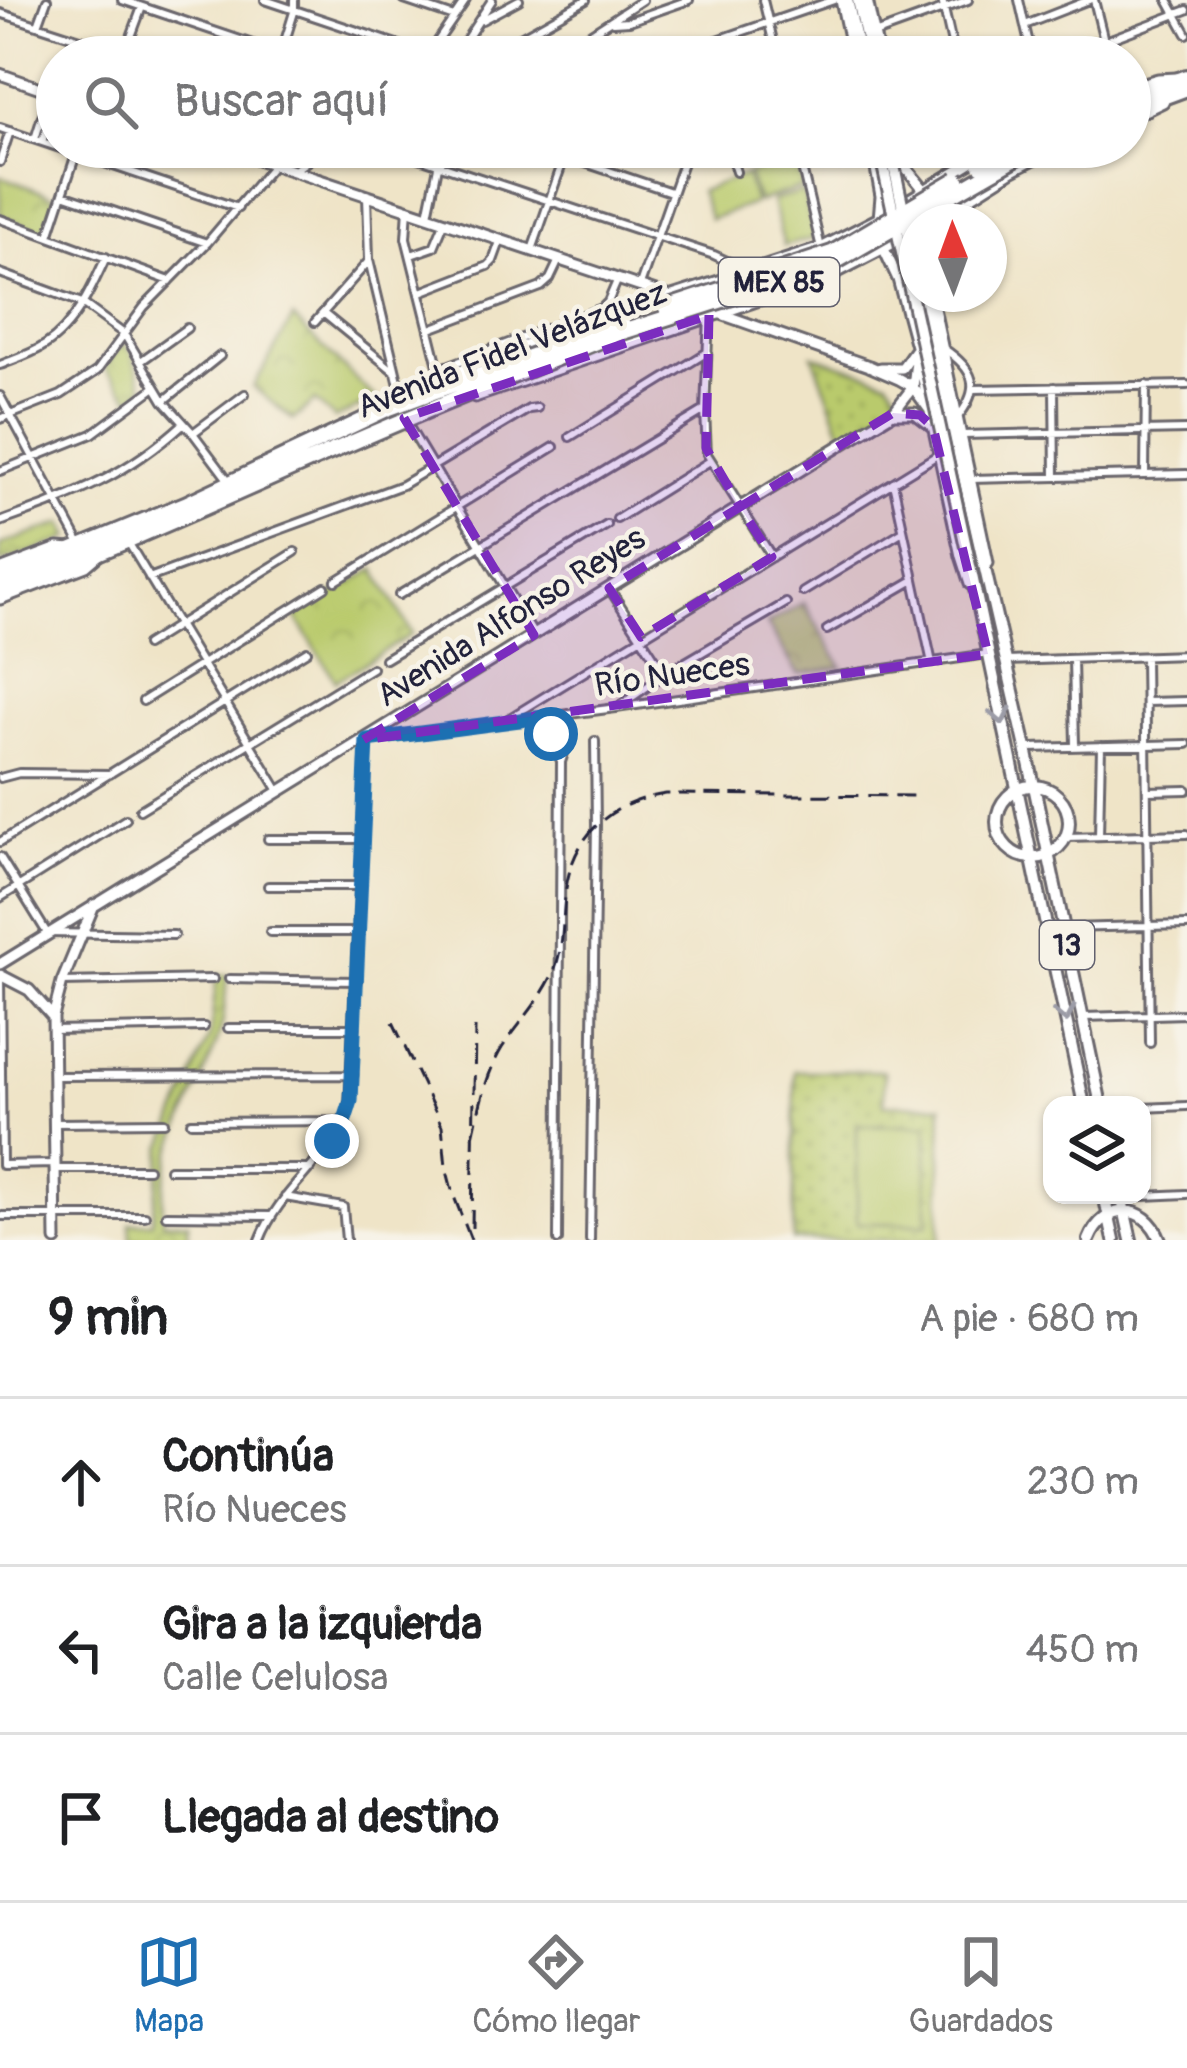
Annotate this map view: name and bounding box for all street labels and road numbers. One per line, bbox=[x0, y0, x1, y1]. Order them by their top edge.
road number: MEX 85 bbox=[719, 258, 839, 306]
street label: Avenida Fidel Velázquez bbox=[351, 272, 673, 428]
street label: Avenida Alfonso Reyes bbox=[369, 518, 653, 716]
street label: Río Nueces bbox=[592, 644, 752, 706]
road number: 13 bbox=[1040, 921, 1094, 969]

